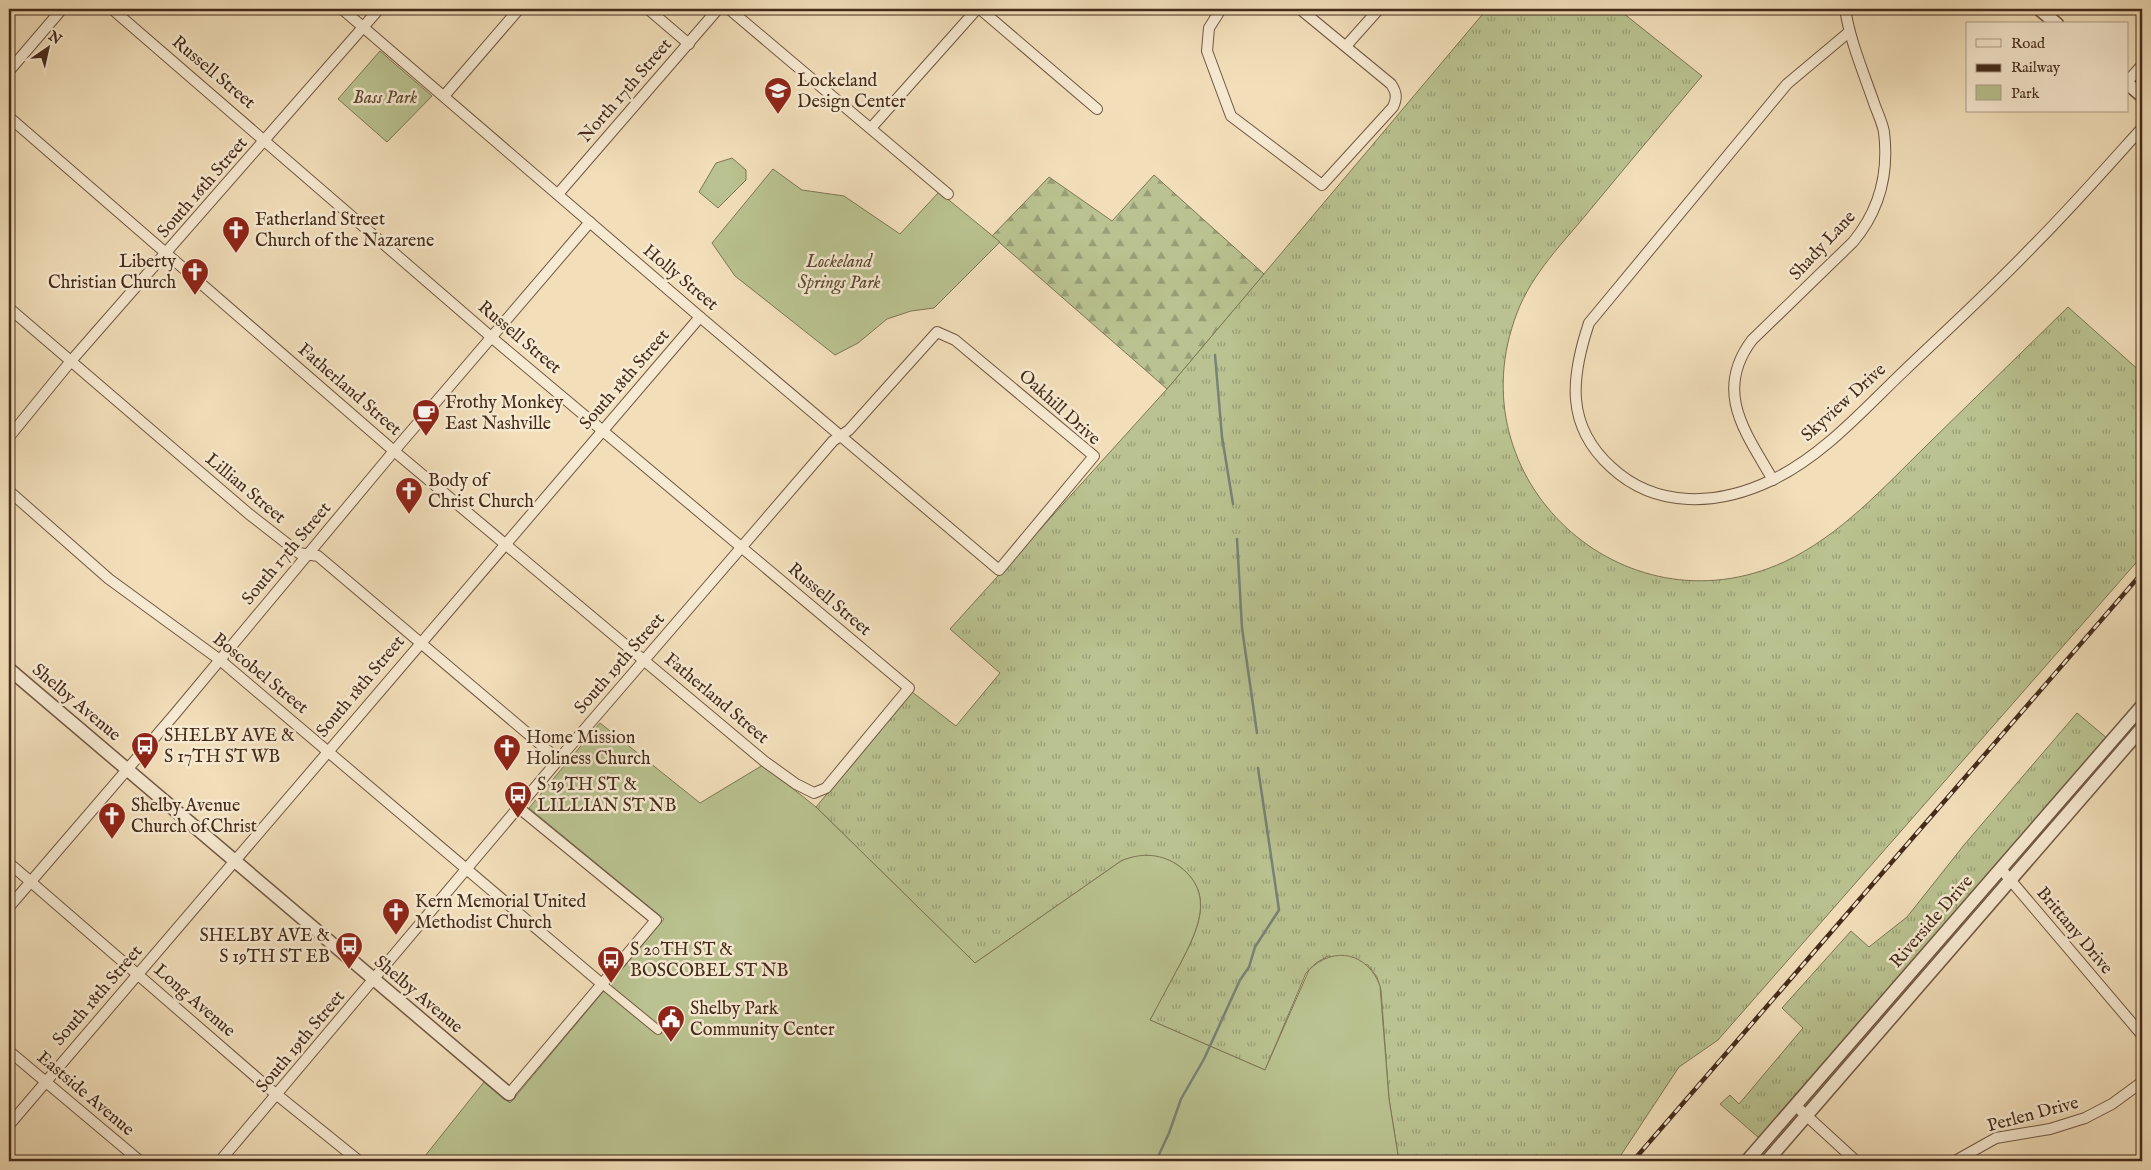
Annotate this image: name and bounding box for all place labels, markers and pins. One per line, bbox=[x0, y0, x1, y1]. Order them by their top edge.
place label: Lockeland Design Center bbox=[797, 70, 906, 114]
school or university icon: Lockeland Design Center bbox=[763, 76, 793, 115]
place label: Fatherland Street Church of the Nazarene bbox=[255, 209, 434, 253]
church icon: Fatherland Street Church of the Nazarene bbox=[221, 215, 251, 254]
place label: Liberty Christian Church bbox=[48, 251, 176, 295]
church icon: Liberty Christian Church bbox=[180, 257, 210, 296]
place label: Frothy Monkey East Nashville bbox=[445, 392, 564, 436]
cafe icon: Frothy Monkey East Nashville bbox=[411, 398, 441, 437]
place label: Body of Christ Church bbox=[428, 470, 534, 514]
church icon: Body of Christ Church bbox=[394, 476, 424, 515]
place label: SHELBY AVE & S 17TH ST WB bbox=[164, 725, 295, 769]
place label: Home Mission Holiness Church bbox=[526, 727, 651, 771]
bus stop icon: SHELBY AVE & S 17TH ST WB bbox=[130, 731, 160, 770]
church icon: Home Mission Holiness Church bbox=[492, 733, 522, 772]
place label: S 19TH ST & LILLIAN ST NB bbox=[537, 774, 676, 818]
bus stop icon: S 19TH ST & LILLIAN ST NB bbox=[503, 780, 533, 819]
place label: Shelby Avenue Church of Christ bbox=[131, 795, 257, 839]
church icon: Shelby Avenue Church of Christ bbox=[97, 801, 127, 840]
place label: Kern Memorial United Methodist Church bbox=[415, 891, 587, 935]
church icon: Kern Memorial United Methodist Church bbox=[381, 897, 411, 936]
place label: SHELBY AVE & S 19TH ST EB bbox=[199, 925, 330, 969]
bus stop icon: SHELBY AVE & S 19TH ST EB bbox=[334, 931, 364, 970]
place label: S 20TH ST & BOSCOBEL ST NB bbox=[630, 939, 789, 983]
bus stop icon: S 20TH ST & BOSCOBEL ST NB bbox=[596, 945, 626, 984]
place label: Shelby Park Community Center bbox=[690, 998, 835, 1042]
public building icon: Shelby Park Community Center bbox=[656, 1004, 686, 1043]

